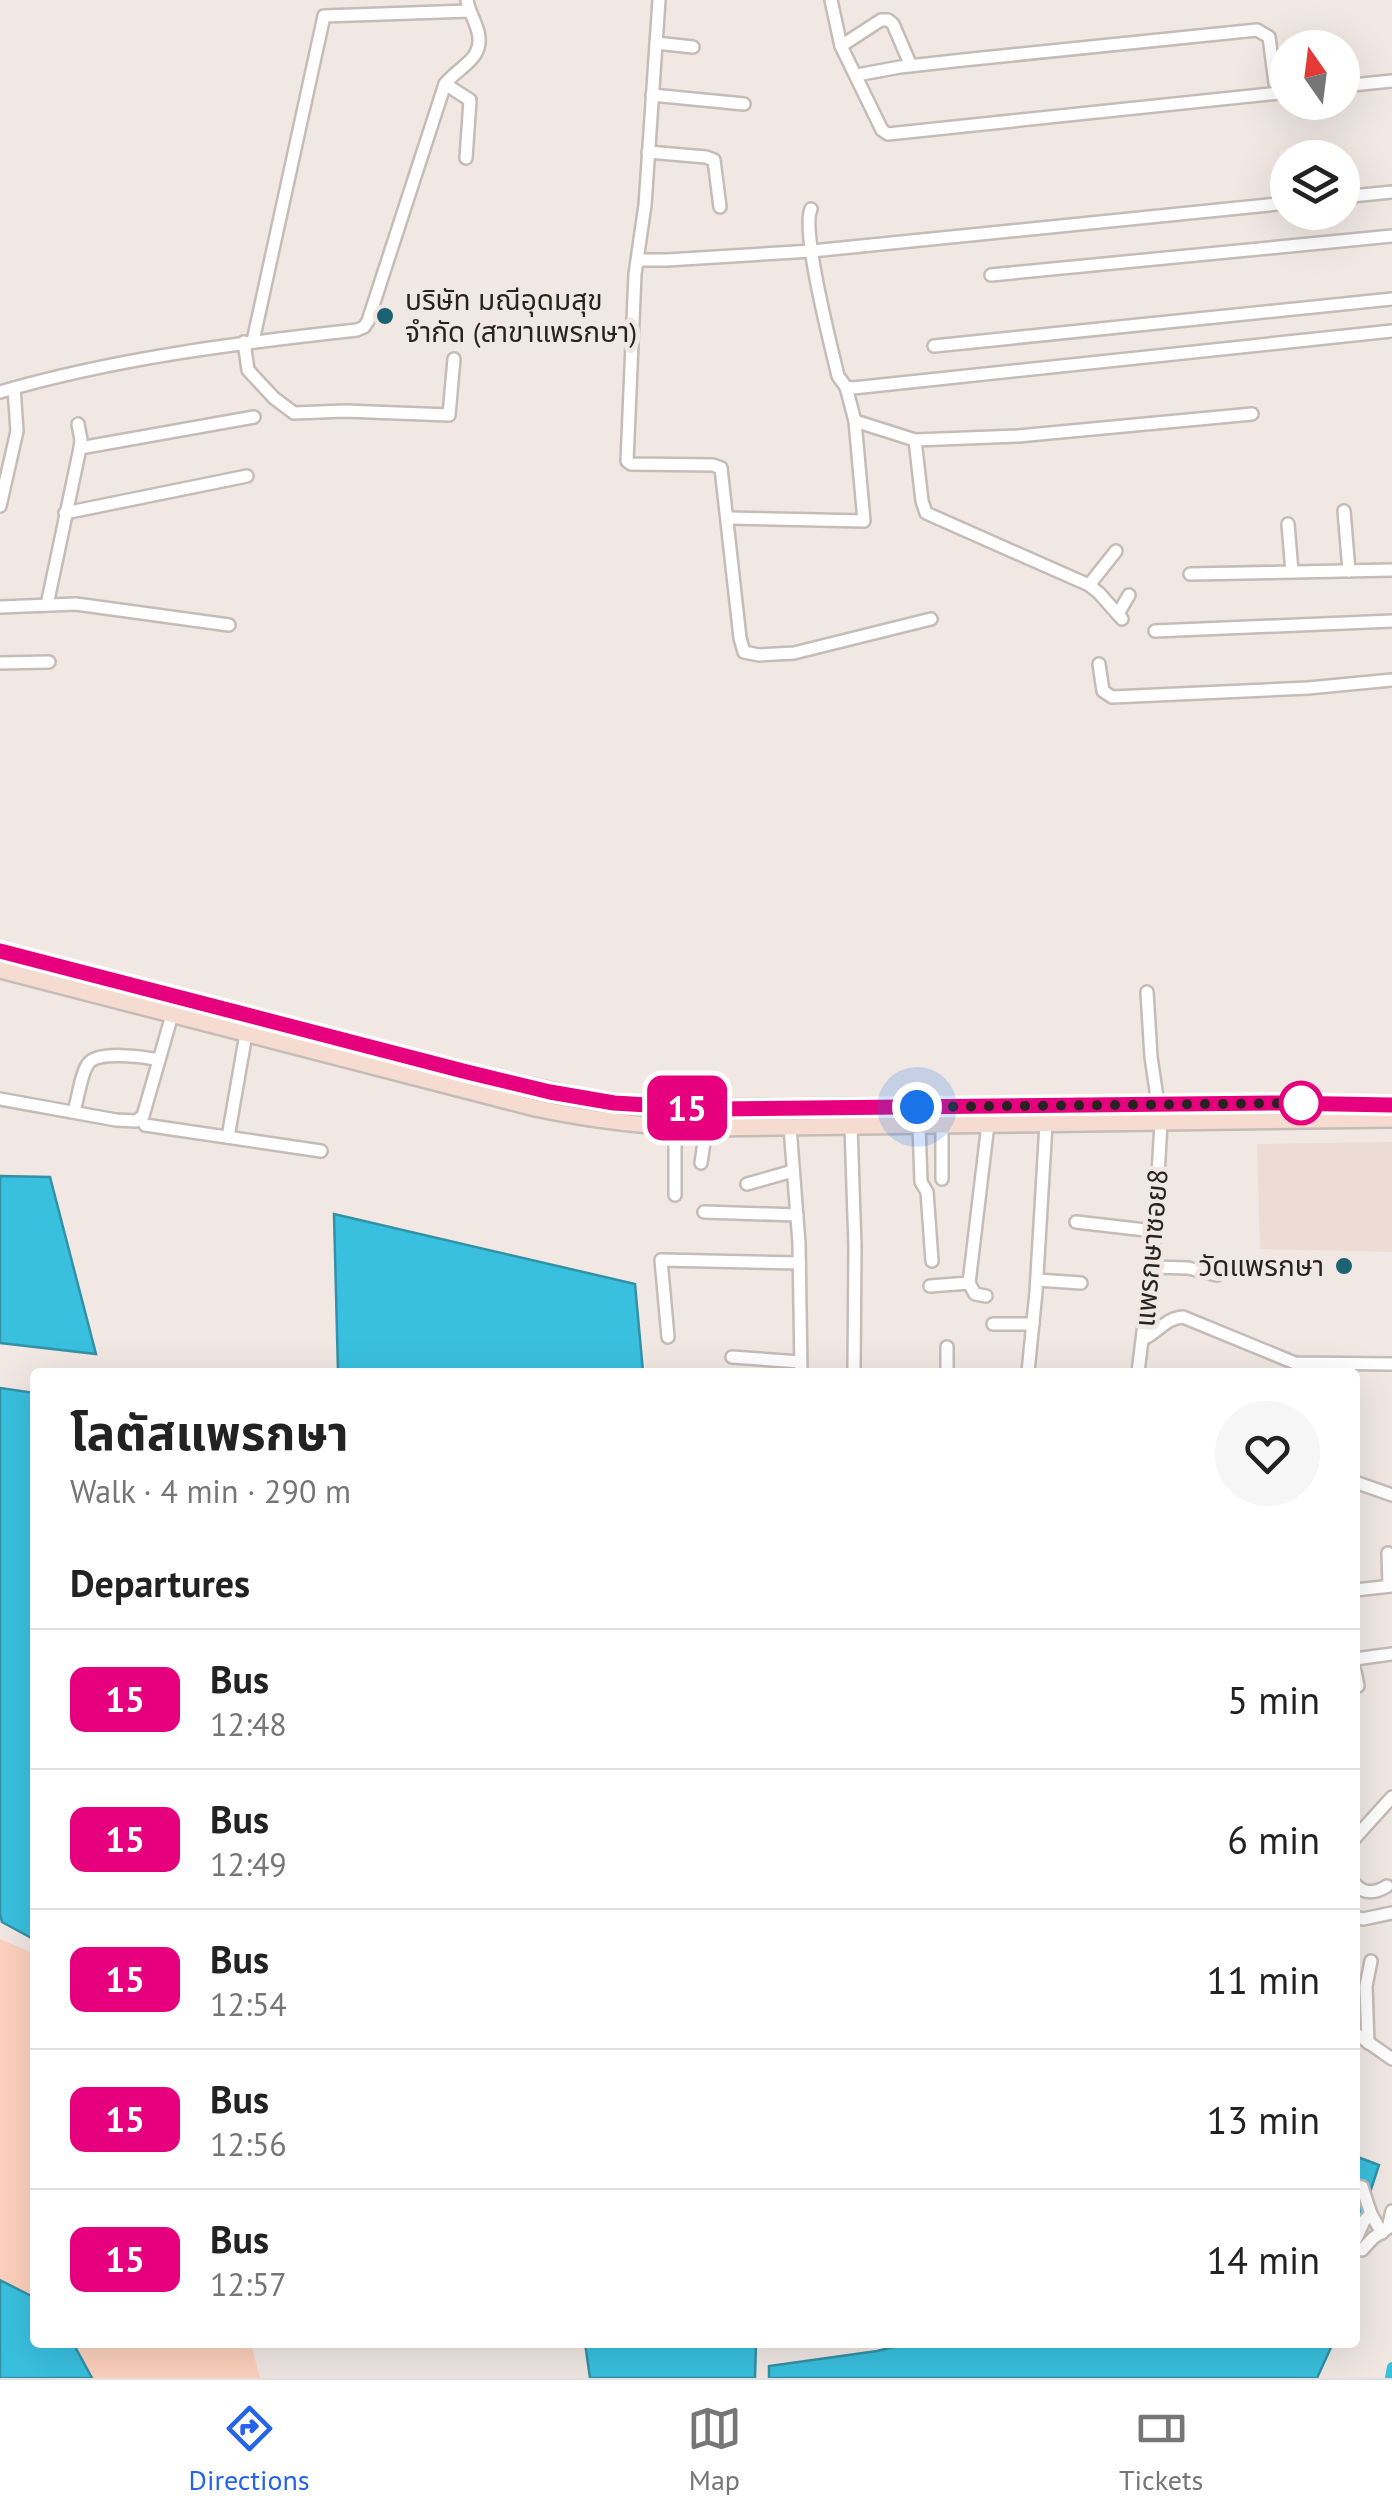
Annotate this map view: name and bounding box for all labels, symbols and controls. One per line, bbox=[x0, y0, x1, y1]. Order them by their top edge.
north arrow bbox=[1270, 30, 1360, 120]
map controls bbox=[1270, 30, 1360, 230]
button: layers bbox=[1270, 140, 1360, 230]
place label: บริษัท มณีอุดมสุข จำกัด (สาขาแพรกษา) bbox=[405, 281, 637, 350]
marker: บริษัท มณีอุดมสุข จำกัด (สาขาแพรกษา) bbox=[374, 305, 396, 327]
line badge: 15 bbox=[642, 1076, 732, 1140]
your location bbox=[892, 1082, 942, 1132]
unlabelled marker bbox=[1280, 1082, 1322, 1124]
text: 15 bbox=[667, 1085, 707, 1131]
street label: แพรกษาซอย8 bbox=[1125, 1168, 1176, 1328]
place label: วัดแพรกษา bbox=[1198, 1247, 1324, 1284]
marker: วัดแพรกษา bbox=[1333, 1255, 1355, 1277]
text: โลตัสแพรกษา bbox=[70, 1401, 349, 1463]
button: heart bbox=[1215, 1401, 1320, 1506]
text: Walk · 4 min · 290 m bbox=[70, 1470, 351, 1512]
text: Departures bbox=[70, 1558, 250, 1607]
text: Bus bbox=[210, 1654, 269, 1703]
text: 5 min bbox=[1227, 1675, 1320, 1724]
text: 15 bbox=[105, 1676, 145, 1722]
text: 12:48 bbox=[210, 1703, 287, 1745]
text: Bus bbox=[210, 1794, 269, 1843]
text: 6 min bbox=[1227, 1815, 1320, 1864]
text: 15 bbox=[105, 1816, 145, 1862]
text: 12:49 bbox=[210, 1843, 287, 1885]
text: Bus bbox=[210, 1934, 269, 1983]
text: 11 min bbox=[1207, 1955, 1320, 2004]
text: 15 bbox=[105, 1956, 145, 2002]
text: 12:54 bbox=[210, 1983, 287, 2025]
text: Bus bbox=[210, 2074, 269, 2123]
text: 13 min bbox=[1207, 2095, 1320, 2144]
text: 15 bbox=[105, 2096, 145, 2142]
text: 12:56 bbox=[210, 2123, 287, 2165]
text: Bus bbox=[210, 2214, 269, 2263]
text: 14 min bbox=[1207, 2235, 1320, 2284]
text: 15 bbox=[105, 2236, 145, 2282]
text: 12:57 bbox=[210, 2263, 287, 2305]
tab: Directions bbox=[189, 2401, 310, 2498]
tab: Map bbox=[687, 2401, 742, 2498]
tab: Tickets bbox=[1119, 2401, 1203, 2498]

